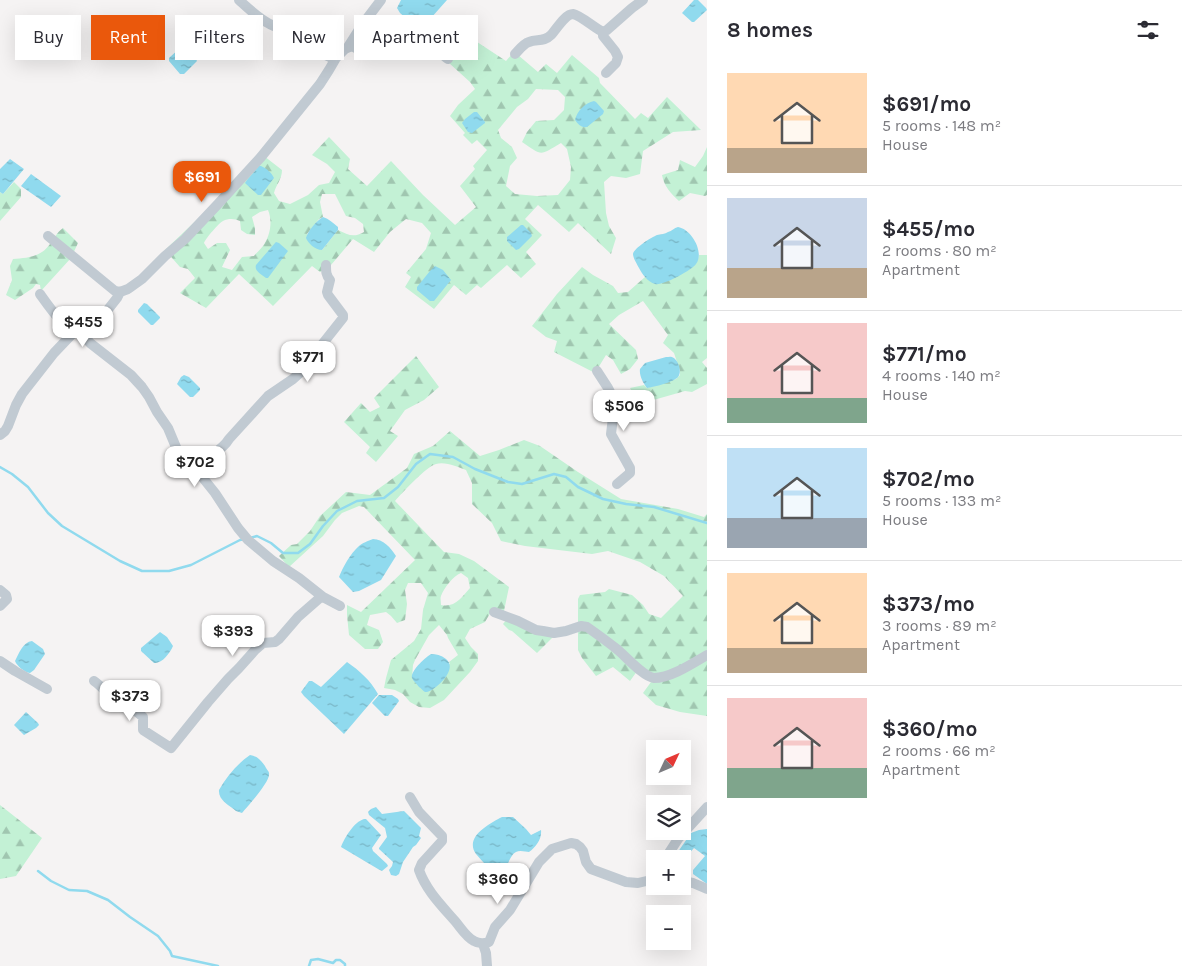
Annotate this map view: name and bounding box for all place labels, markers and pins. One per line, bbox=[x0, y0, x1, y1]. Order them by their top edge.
pin: $691 bbox=[172, 160, 232, 203]
pin: $455 bbox=[53, 306, 113, 348]
pin: $771 bbox=[278, 340, 338, 383]
pin: $506 bbox=[594, 390, 654, 432]
pin: $702 bbox=[165, 446, 225, 488]
pin: $393 bbox=[203, 614, 263, 657]
pin: $373 bbox=[100, 680, 160, 722]
pin: $360 bbox=[468, 862, 528, 905]

